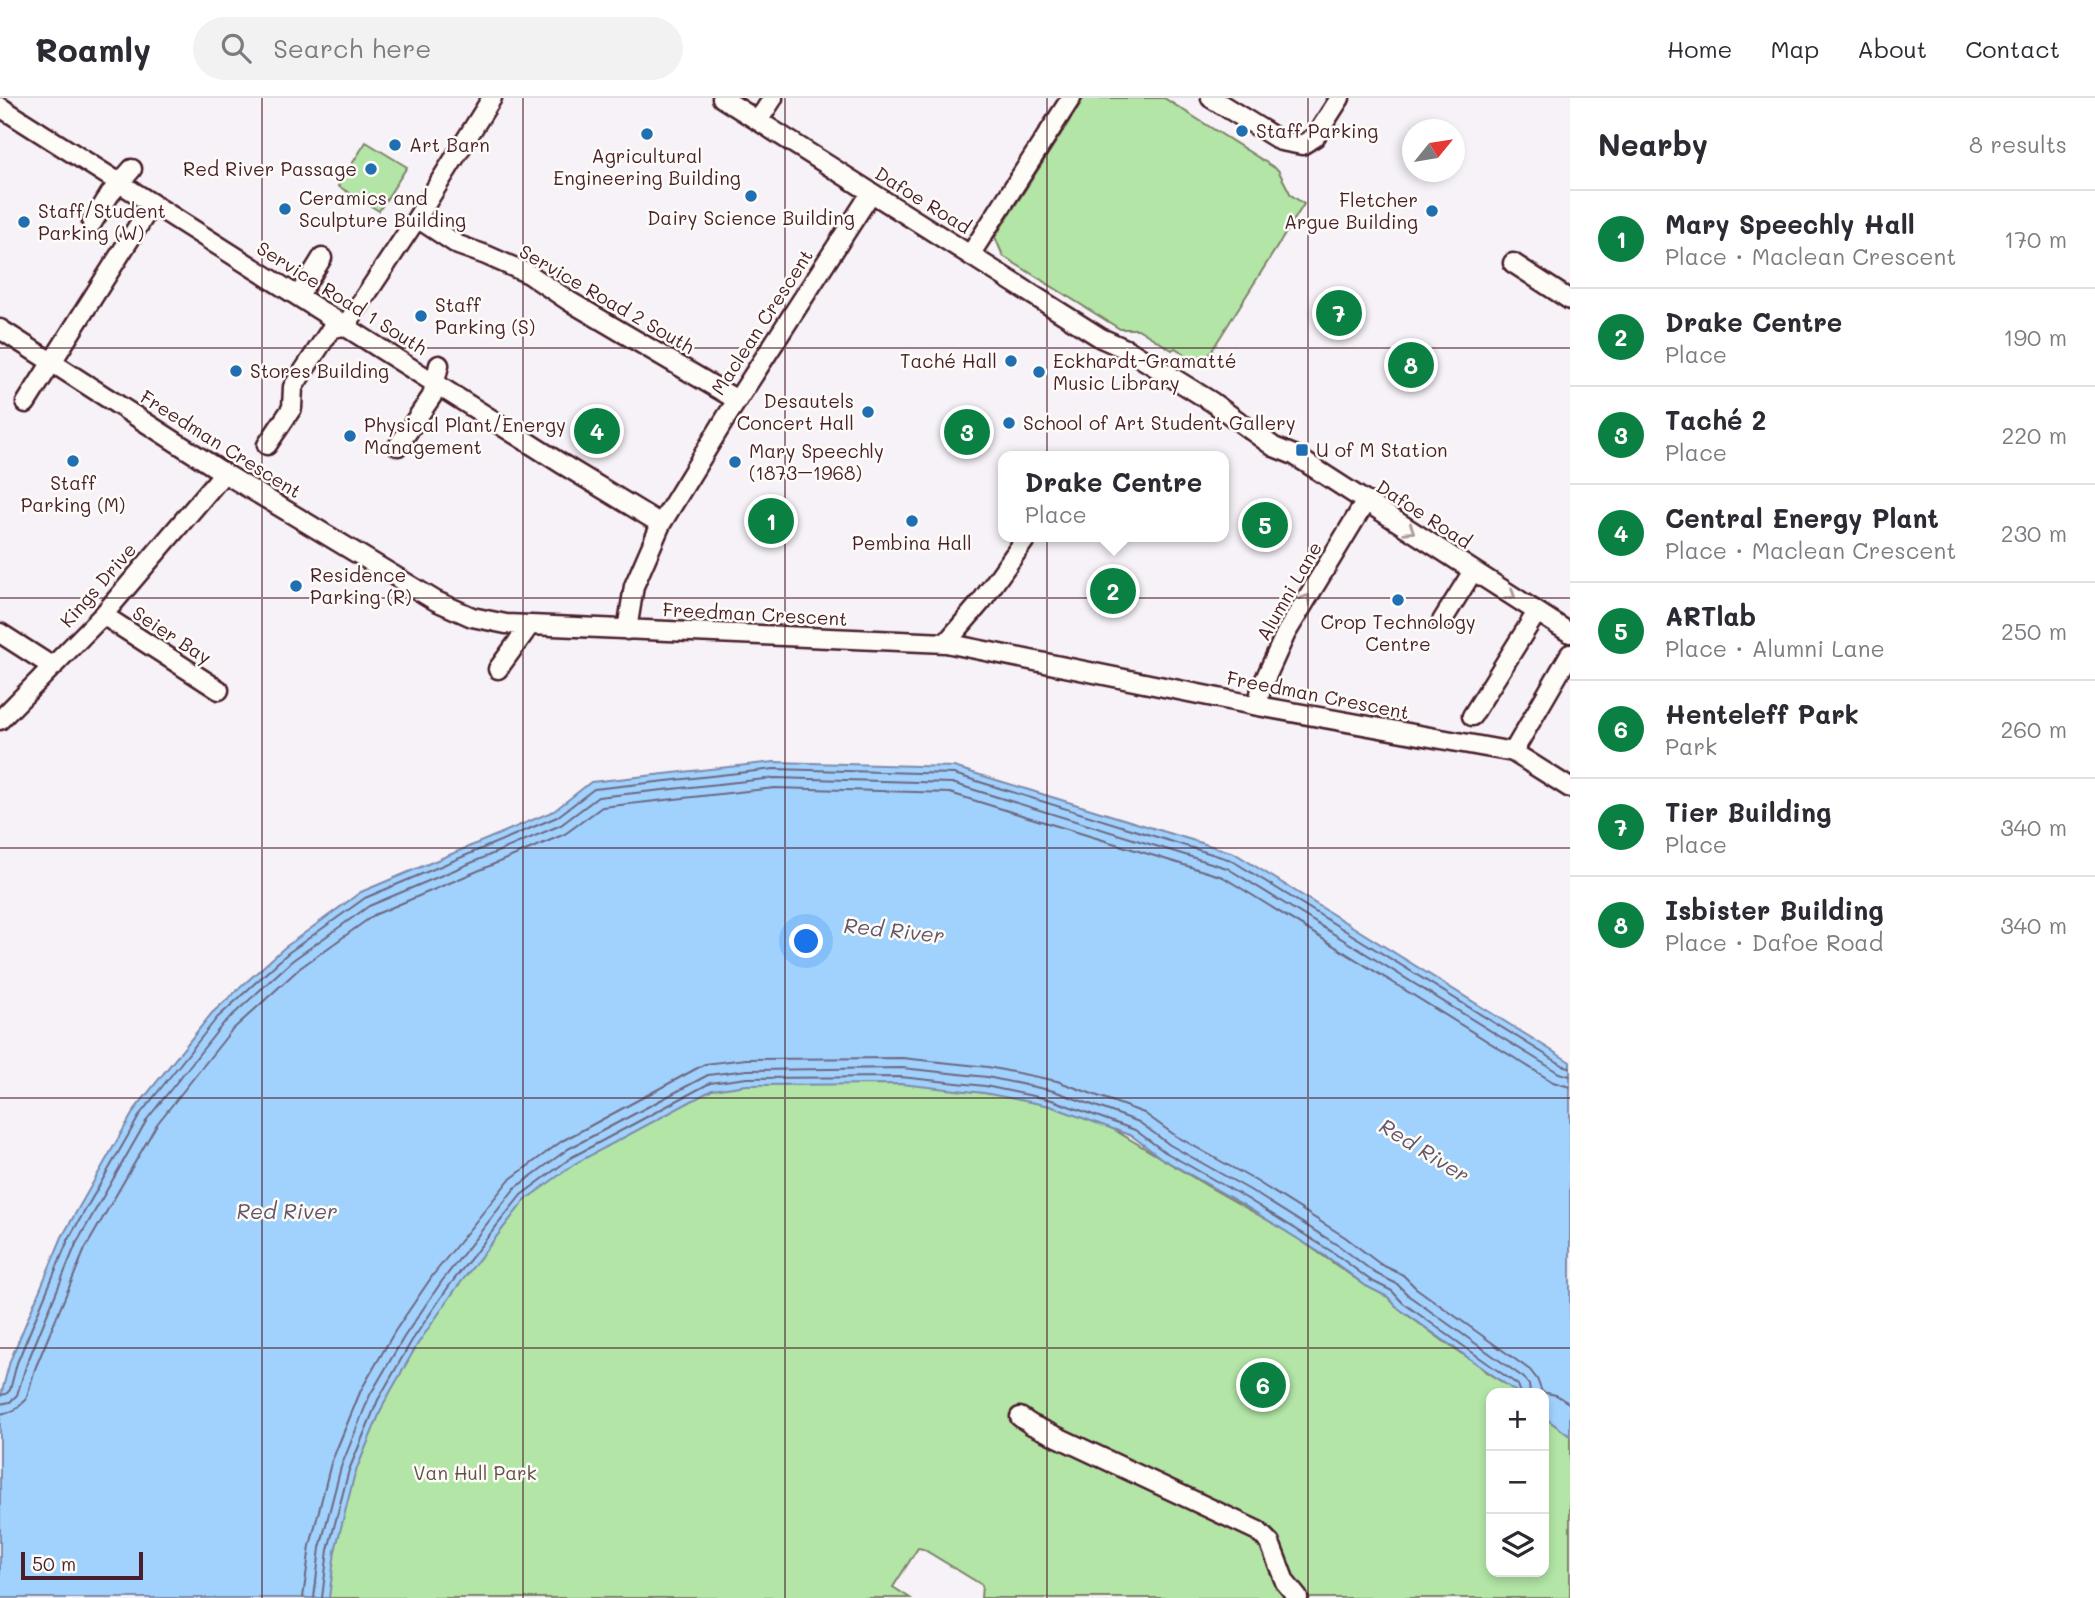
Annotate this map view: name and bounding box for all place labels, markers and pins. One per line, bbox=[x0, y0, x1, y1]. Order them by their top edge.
place label: Staff Parking bbox=[1256, 118, 1378, 143]
marker: Staff Parking bbox=[1234, 123, 1250, 139]
marker: Agricultural Engineering Building bbox=[639, 126, 655, 142]
place label: Art Barn bbox=[409, 132, 490, 157]
marker: Art Barn bbox=[387, 137, 403, 153]
place label: Agricultural Engineering Building bbox=[553, 143, 741, 190]
place label: Red River Passage bbox=[183, 156, 357, 181]
marker: Red River Passage bbox=[363, 161, 379, 177]
place label: Ceramics and Sculpture Building bbox=[299, 185, 466, 232]
place label: Fletcher Argue Building bbox=[1284, 187, 1418, 234]
marker: Dairy Science Building bbox=[743, 188, 759, 204]
place label: Staff/Student Parking (W) bbox=[38, 198, 166, 245]
marker: Ceramics and Sculpture Building bbox=[277, 201, 293, 217]
marker: Fletcher Argue Building bbox=[1424, 203, 1440, 219]
place label: Dairy Science Building bbox=[647, 205, 855, 230]
marker: Staff/Student Parking (W) bbox=[16, 214, 32, 230]
pin: 7 bbox=[1316, 287, 1362, 339]
place label: Staff Parking (S) bbox=[435, 292, 535, 339]
marker: Staff Parking (S) bbox=[413, 308, 429, 324]
pin: 8 bbox=[1388, 339, 1434, 391]
place label: Taché Hall bbox=[900, 348, 997, 373]
place label: Eckhardt-Gramatté Music Library bbox=[1053, 348, 1237, 395]
marker: Taché Hall bbox=[1003, 353, 1019, 369]
place label: Stores Building bbox=[250, 358, 389, 383]
marker: Stores Building bbox=[228, 363, 244, 379]
marker: Eckhardt-Gramatté Music Library bbox=[1031, 364, 1047, 380]
place label: Desautels Concert Hall bbox=[737, 388, 854, 435]
marker: Desautels Concert Hall bbox=[860, 404, 876, 420]
pin: 4 bbox=[574, 405, 620, 457]
pin: 3 bbox=[944, 406, 990, 458]
place label: School of Art Student Gallery bbox=[1023, 410, 1296, 435]
place label: Physical Plant/Energy Management bbox=[364, 412, 566, 459]
marker: School of Art Student Gallery bbox=[1001, 415, 1017, 431]
marker: Physical Plant/Energy Management bbox=[342, 428, 358, 444]
place label: U of M Station bbox=[1316, 437, 1448, 462]
place label: Mary Speechly (1873–1968) bbox=[749, 438, 884, 485]
marker: U of M Station bbox=[1294, 442, 1310, 458]
marker: Staff Parking (M) bbox=[65, 453, 81, 469]
marker: Mary Speechly (1873–1968) bbox=[727, 454, 743, 470]
place label: Staff Parking (M) bbox=[21, 470, 125, 517]
pin: 1 bbox=[748, 495, 794, 547]
pin: 5 bbox=[1242, 499, 1288, 551]
marker: Pembina Hall bbox=[904, 513, 920, 529]
place label: Pembina Hall bbox=[852, 530, 972, 555]
place label: Residence Parking (R) bbox=[310, 562, 412, 609]
pin: 2 bbox=[1090, 565, 1136, 617]
marker: Residence Parking (R) bbox=[288, 578, 304, 594]
marker: Crop Technology Centre bbox=[1390, 592, 1406, 608]
place label: Crop Technology Centre bbox=[1320, 609, 1476, 656]
pin: 6 bbox=[1240, 1359, 1286, 1411]

